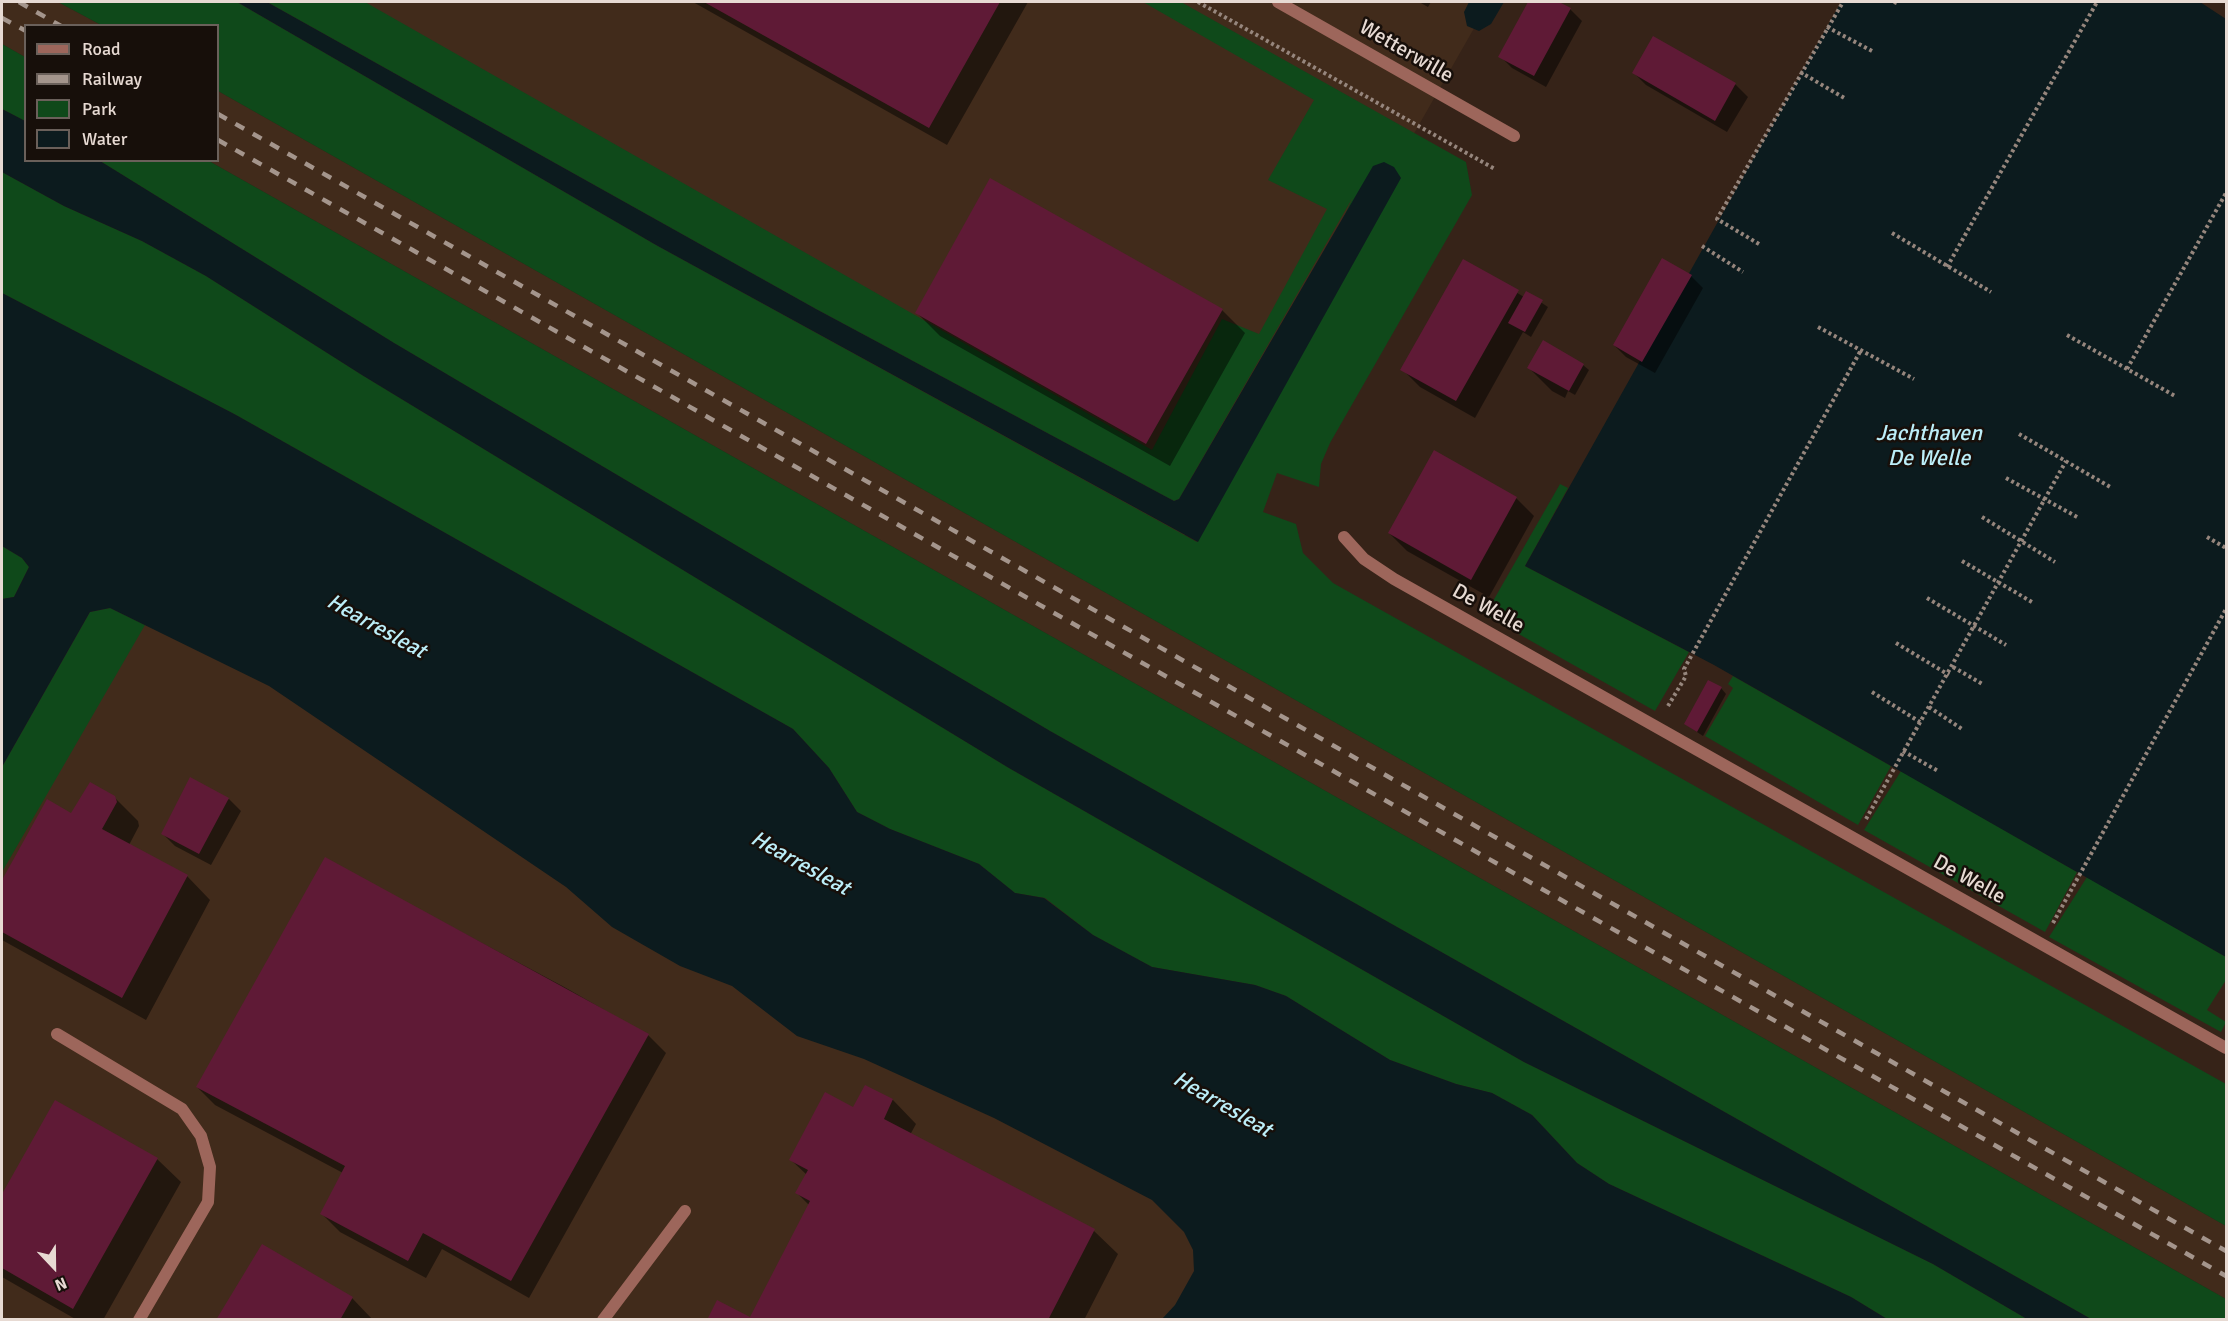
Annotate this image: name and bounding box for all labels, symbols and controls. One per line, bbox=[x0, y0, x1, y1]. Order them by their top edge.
street label: Wetterwille bbox=[1355, 15, 1457, 89]
legend bbox=[24, 24, 219, 162]
text: Road bbox=[82, 38, 121, 60]
text: Railway bbox=[82, 68, 142, 90]
text: Park bbox=[82, 98, 117, 120]
text: Water bbox=[82, 128, 127, 150]
water label: Jachthaven De Welle bbox=[1876, 421, 1982, 472]
street label: De Welle bbox=[1447, 579, 1529, 639]
water label: Hearresleat bbox=[322, 589, 430, 665]
water label: Hearresleat bbox=[746, 826, 854, 902]
street label: De Welle bbox=[1928, 850, 2010, 910]
water label: Hearresleat bbox=[1168, 1066, 1276, 1144]
north arrow bbox=[24, 1237, 84, 1297]
text: N bbox=[52, 1272, 70, 1295]

